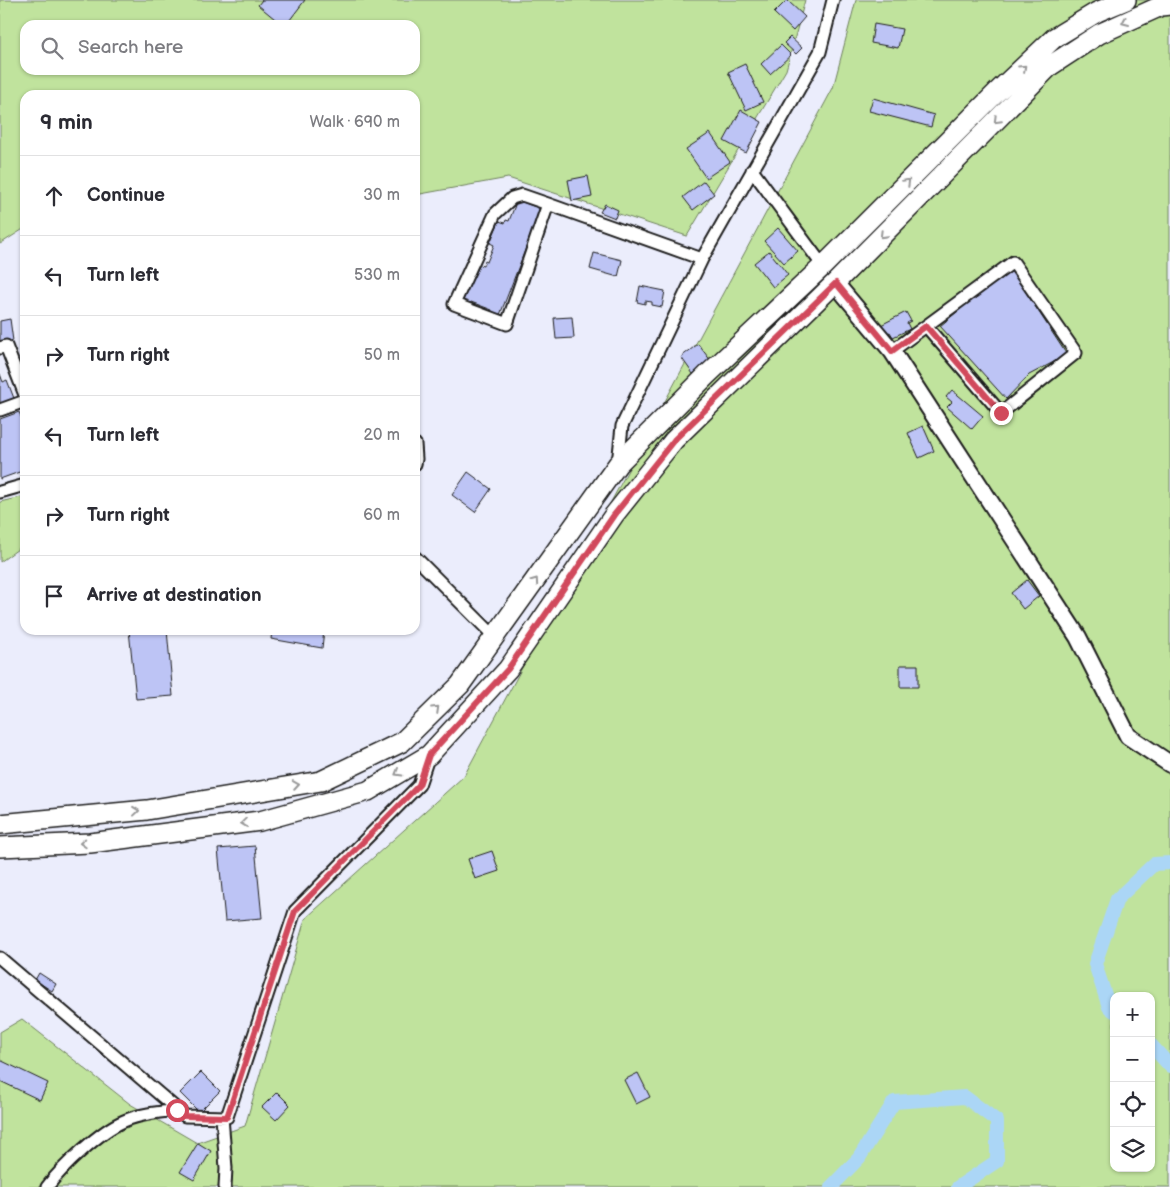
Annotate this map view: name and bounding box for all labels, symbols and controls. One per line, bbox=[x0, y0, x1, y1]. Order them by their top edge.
one-way arrow bbox=[1121, 16, 1130, 27]
search box bbox=[20, 20, 420, 75]
icon: search bbox=[38, 34, 66, 62]
text: Search here bbox=[78, 36, 183, 59]
one-way arrow bbox=[1017, 65, 1026, 74]
text: 9 min bbox=[40, 110, 93, 135]
text: Walk · 690 m bbox=[309, 113, 400, 132]
one-way arrow bbox=[994, 114, 1003, 123]
one-way arrow bbox=[901, 179, 910, 188]
icon: ahead bbox=[40, 182, 68, 210]
text: Continue bbox=[87, 184, 165, 207]
text: 30 m bbox=[363, 186, 400, 205]
one-way arrow bbox=[879, 229, 888, 238]
icon: left bbox=[40, 262, 68, 290]
text: Turn left bbox=[87, 264, 159, 287]
text: 530 m bbox=[354, 266, 400, 285]
icon: right bbox=[40, 342, 68, 370]
text: Turn right bbox=[87, 344, 170, 367]
text: 50 m bbox=[364, 346, 400, 365]
route end bbox=[990, 402, 1013, 425]
icon: left bbox=[40, 422, 68, 450]
text: Turn left bbox=[87, 424, 159, 447]
text: 20 m bbox=[364, 426, 400, 445]
icon: right bbox=[40, 502, 68, 530]
text: Turn right bbox=[87, 504, 170, 527]
text: 60 m bbox=[363, 506, 400, 525]
one-way arrow bbox=[529, 577, 538, 586]
icon: arrive bbox=[40, 582, 68, 610]
text: Arrive at destination bbox=[87, 584, 262, 607]
one-way arrow bbox=[430, 706, 439, 715]
one-way arrow bbox=[394, 767, 403, 777]
one-way arrow bbox=[292, 780, 300, 790]
one-way arrow bbox=[132, 806, 140, 817]
one-way arrow bbox=[240, 817, 248, 828]
one-way arrow bbox=[79, 838, 87, 849]
map controls bbox=[1110, 992, 1155, 1172]
button: + bbox=[1110, 992, 1155, 1037]
button: − bbox=[1110, 1037, 1155, 1082]
button: locate bbox=[1110, 1082, 1155, 1127]
route start bbox=[166, 1099, 189, 1122]
button: layers bbox=[1110, 1127, 1155, 1172]

